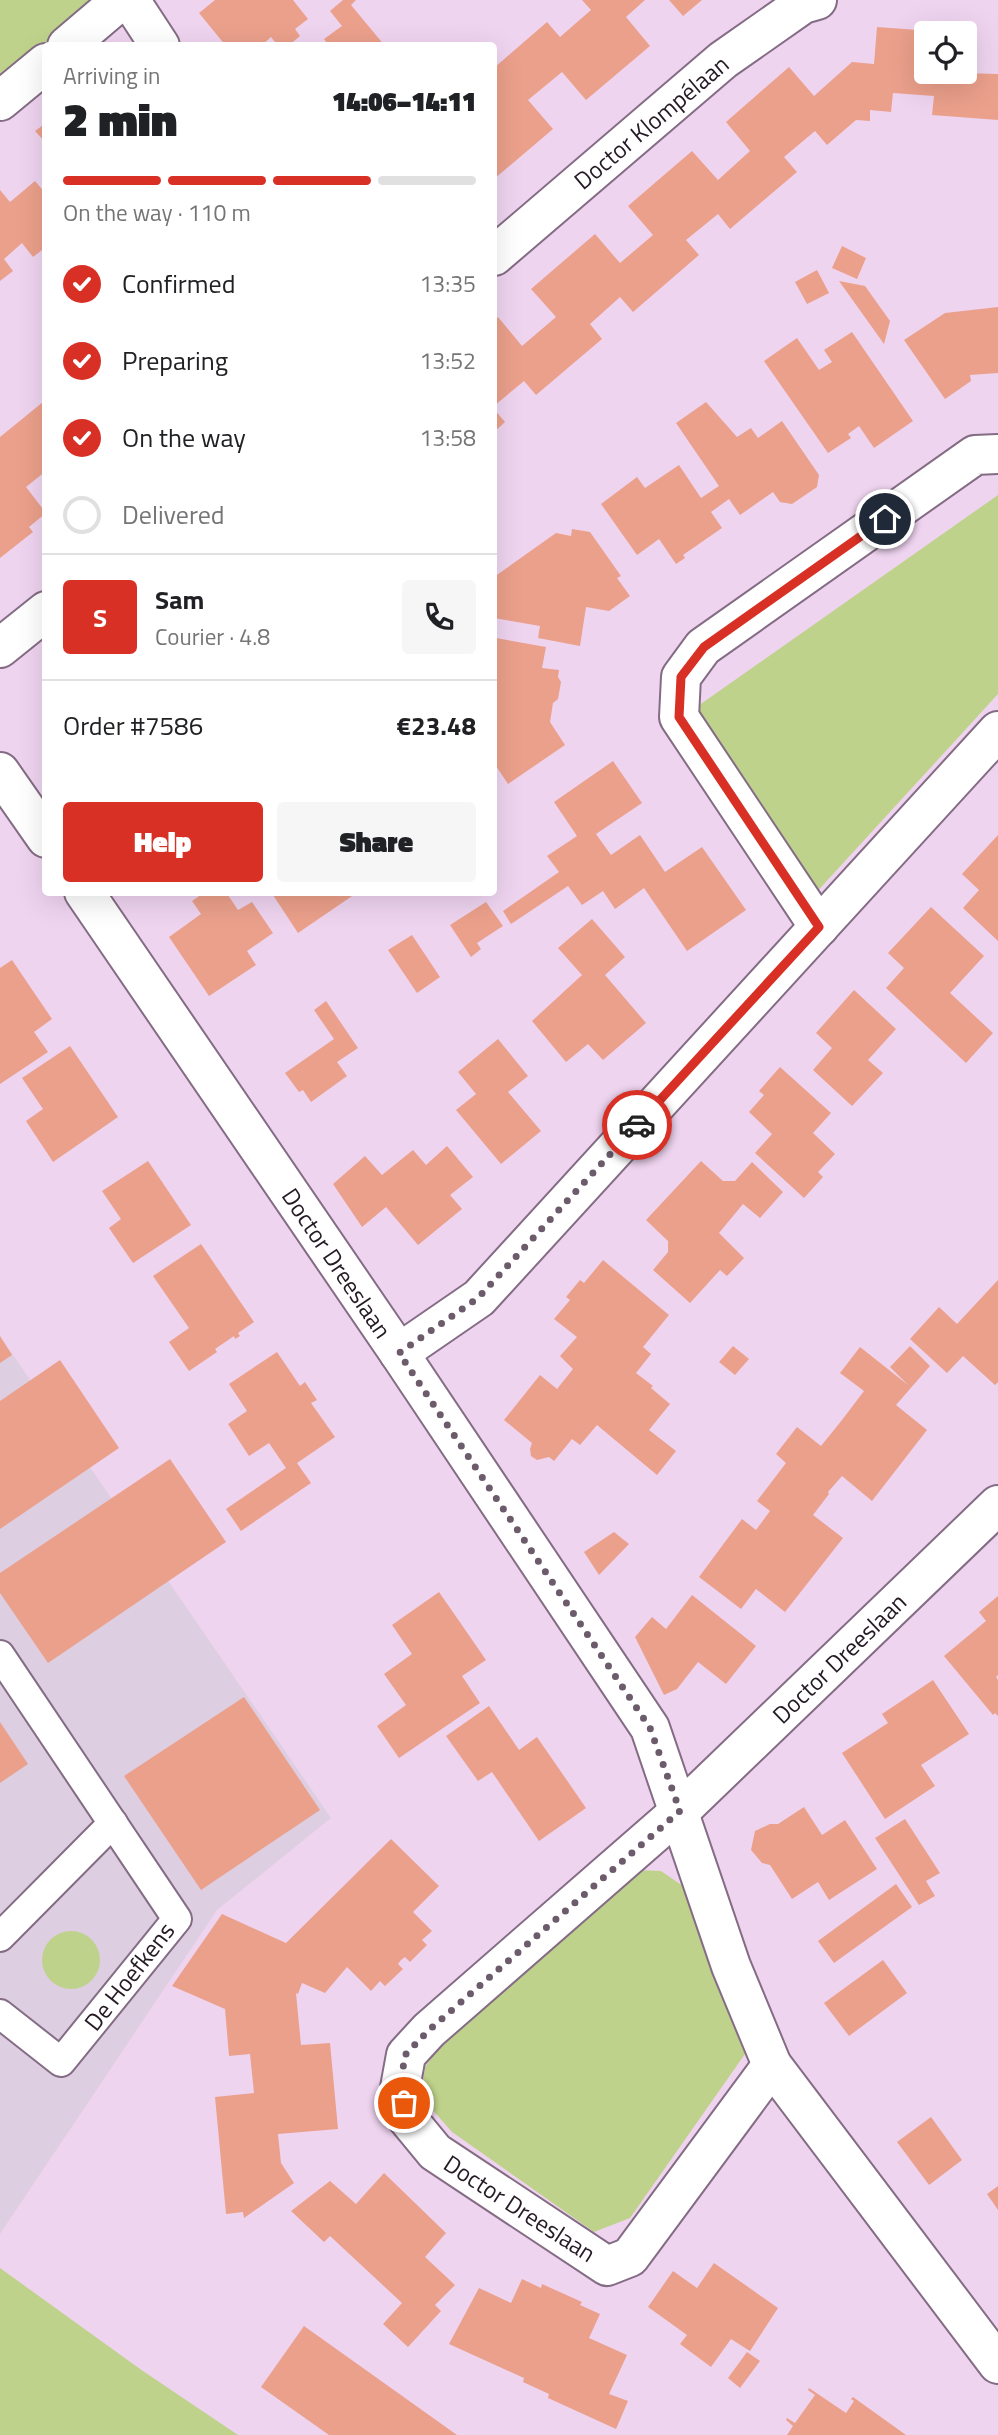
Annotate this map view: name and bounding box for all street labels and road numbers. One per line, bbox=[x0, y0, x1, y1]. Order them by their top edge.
street label: Doctor Klompélaan bbox=[566, 46, 736, 198]
street label: Doctor Dreeslaan bbox=[273, 1181, 401, 1345]
street label: Doctor Dreeslaan bbox=[764, 1584, 914, 1732]
street label: De Hoefkens bbox=[75, 1914, 183, 2038]
street label: Doctor Dreeslaan bbox=[437, 2145, 603, 2271]

